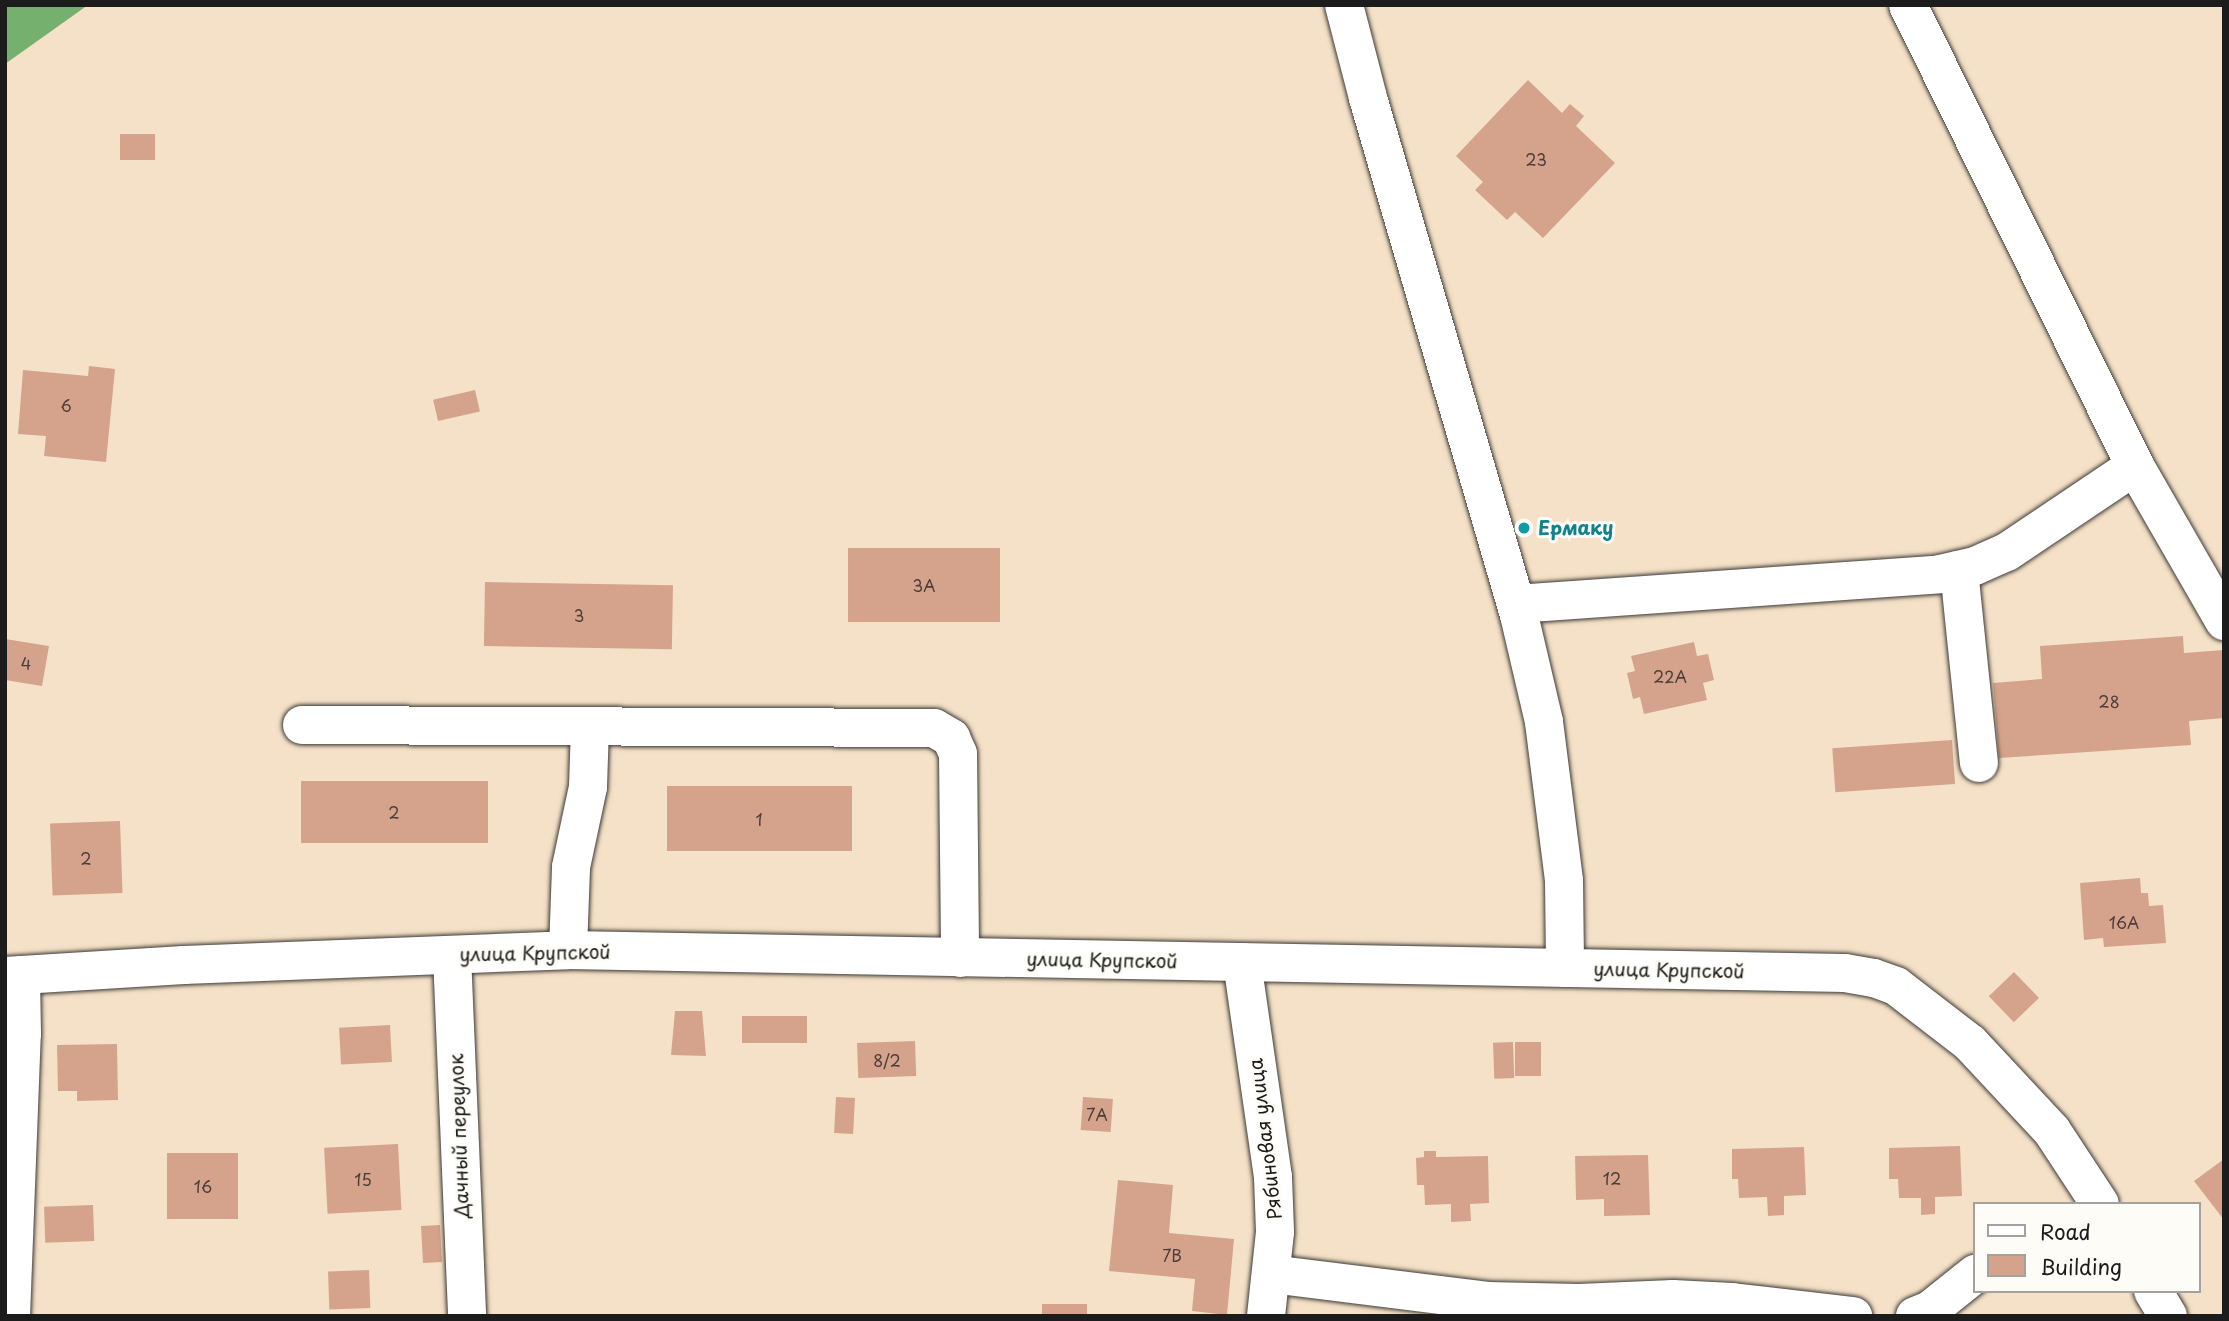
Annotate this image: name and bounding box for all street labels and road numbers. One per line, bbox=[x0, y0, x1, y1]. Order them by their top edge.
street label: улица Крупской bbox=[459, 940, 611, 966]
street label: улица Крупской bbox=[1026, 947, 1178, 973]
street label: улица Крупской bbox=[1593, 957, 1745, 983]
street label: Дачный переулок bbox=[445, 1053, 473, 1219]
street label: Рябиновая улица bbox=[1244, 1057, 1286, 1221]

